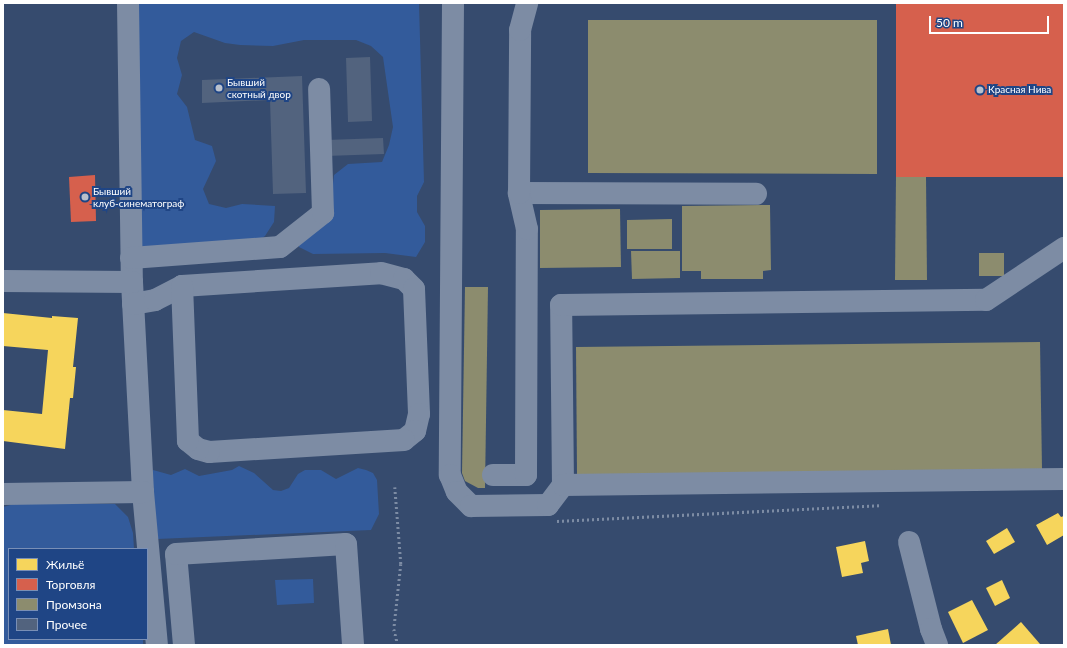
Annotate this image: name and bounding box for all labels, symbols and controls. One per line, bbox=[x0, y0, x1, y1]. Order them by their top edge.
scale bar bbox=[931, 8, 1051, 34]
text: 50 m bbox=[936, 15, 963, 30]
place label: Бывший скотный двор bbox=[227, 76, 291, 100]
marker: Бывший скотный двор bbox=[214, 83, 224, 93]
place label: Красная Нива bbox=[988, 84, 1051, 96]
marker: Красная Нива bbox=[975, 85, 985, 95]
place label: Бывший клуб-синематограф bbox=[93, 185, 184, 208]
marker: Бывший клуб-синематограф bbox=[80, 192, 90, 202]
legend bbox=[8, 548, 148, 640]
text: Жильё bbox=[46, 557, 84, 572]
text: Торговля bbox=[46, 577, 96, 592]
text: Промзона bbox=[46, 597, 102, 612]
text: Прочее bbox=[46, 617, 87, 632]

